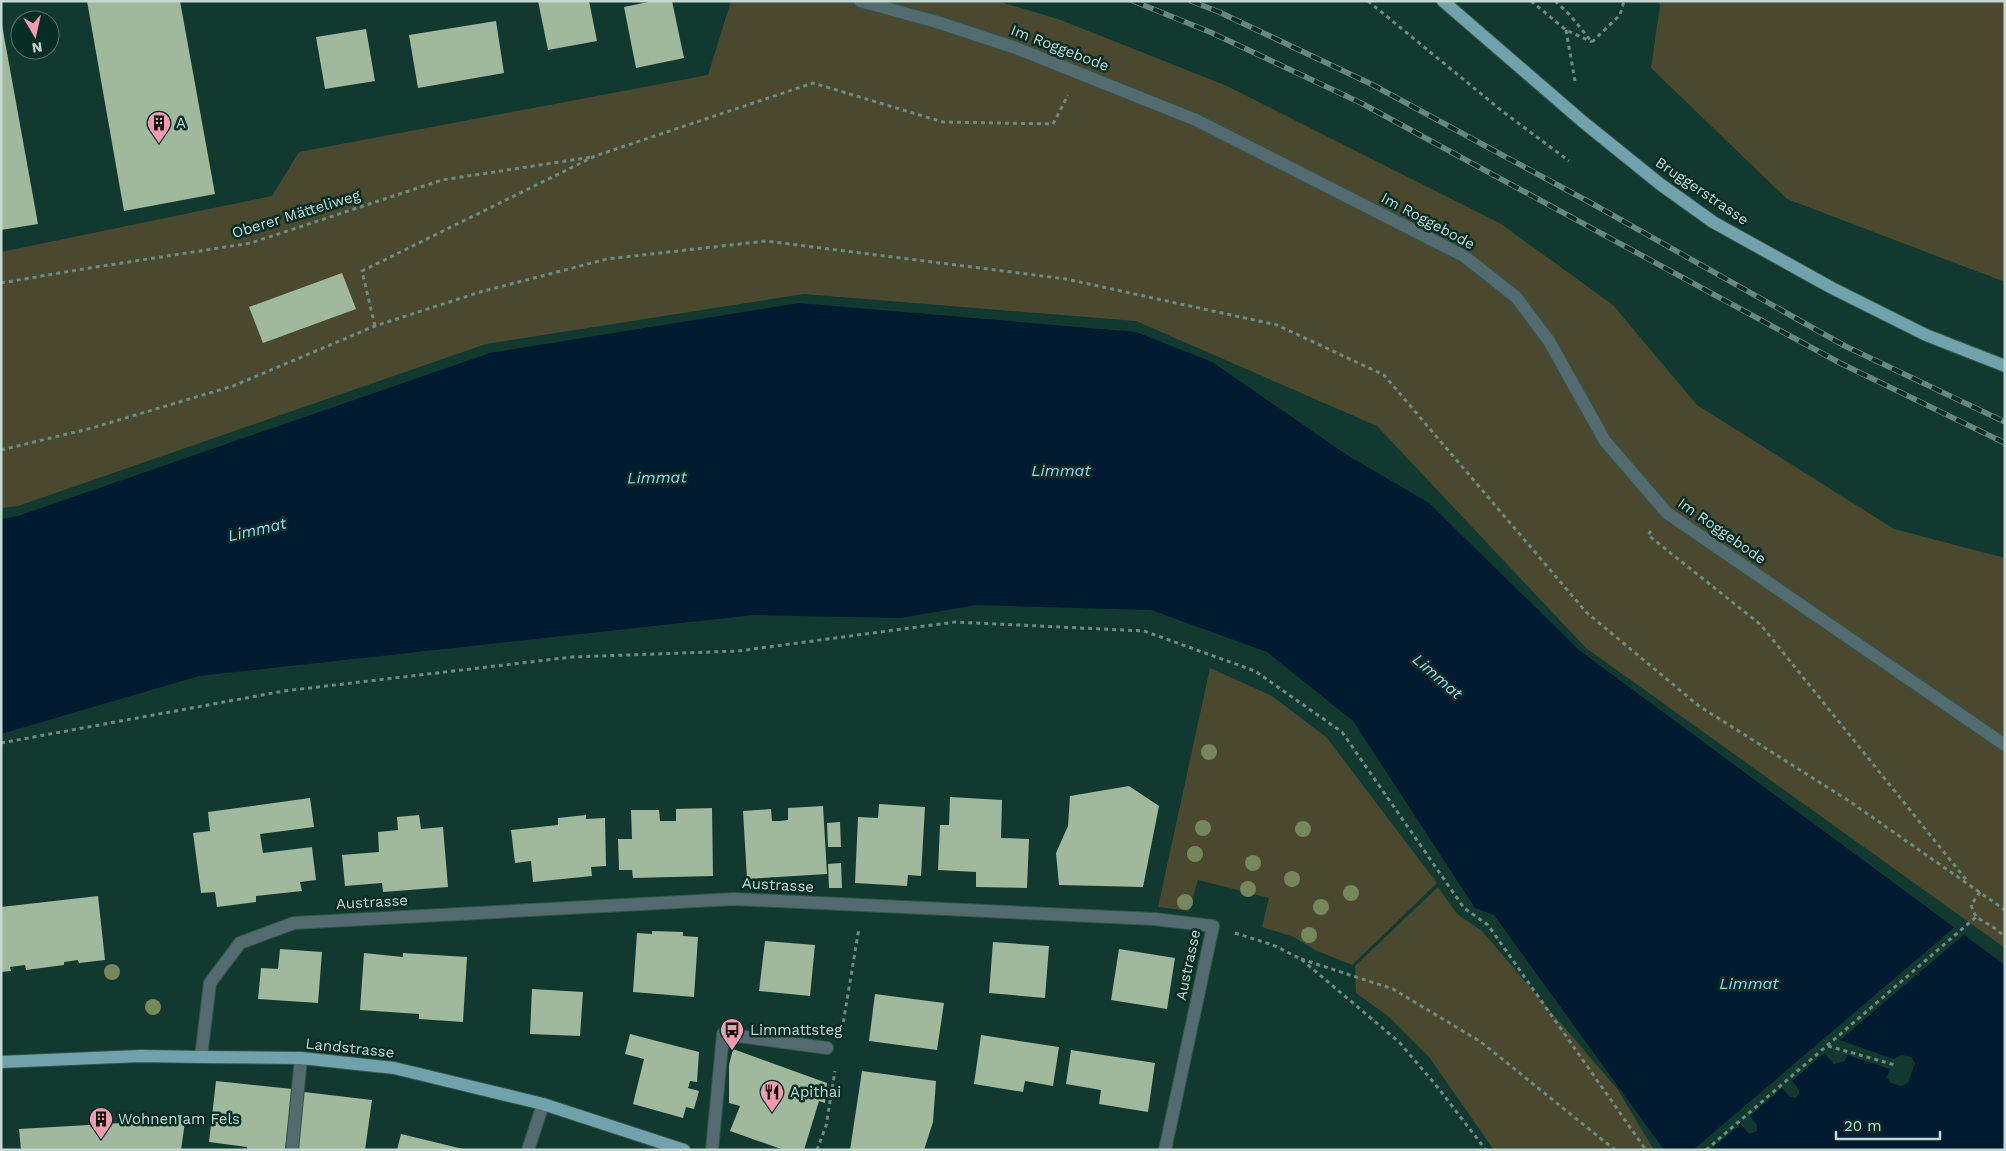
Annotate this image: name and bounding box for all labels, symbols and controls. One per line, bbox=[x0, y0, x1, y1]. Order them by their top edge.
north arrow bbox=[10, 10, 60, 60]
street label: Im Roggebode bbox=[1008, 21, 1112, 75]
text: N bbox=[31, 39, 43, 57]
building icon: A bbox=[146, 110, 172, 144]
place label: A bbox=[176, 114, 186, 132]
street label: Bruggerstrasse bbox=[1652, 153, 1752, 229]
street label: Oberer Mätteliweg bbox=[230, 186, 362, 242]
street label: Im Roggebode bbox=[1378, 189, 1478, 253]
water label: Limmat bbox=[1031, 461, 1091, 480]
water label: Limmat bbox=[627, 467, 688, 488]
street label: Im Roggebode bbox=[1674, 494, 1770, 568]
water label: Limmat bbox=[226, 513, 289, 545]
water label: Limmat bbox=[1409, 650, 1467, 703]
street label: Austrasse bbox=[742, 874, 814, 896]
street label: Austrasse bbox=[336, 891, 408, 913]
street label: Austrasse bbox=[1172, 928, 1204, 1002]
water label: Limmat bbox=[1719, 974, 1779, 993]
bus stop icon: Limmattsteg bbox=[719, 1017, 745, 1051]
place label: Limmattsteg bbox=[750, 1021, 842, 1039]
street label: Landstrasse bbox=[305, 1034, 395, 1062]
restaurant icon: Apithai bbox=[759, 1079, 785, 1113]
place label: Apithai bbox=[790, 1083, 841, 1101]
building icon: Wohnen am Fels bbox=[88, 1106, 114, 1140]
scale bar bbox=[1836, 1108, 1940, 1140]
place label: Wohnen am Fels bbox=[118, 1110, 240, 1128]
text: 20 m bbox=[1844, 1117, 1882, 1135]

